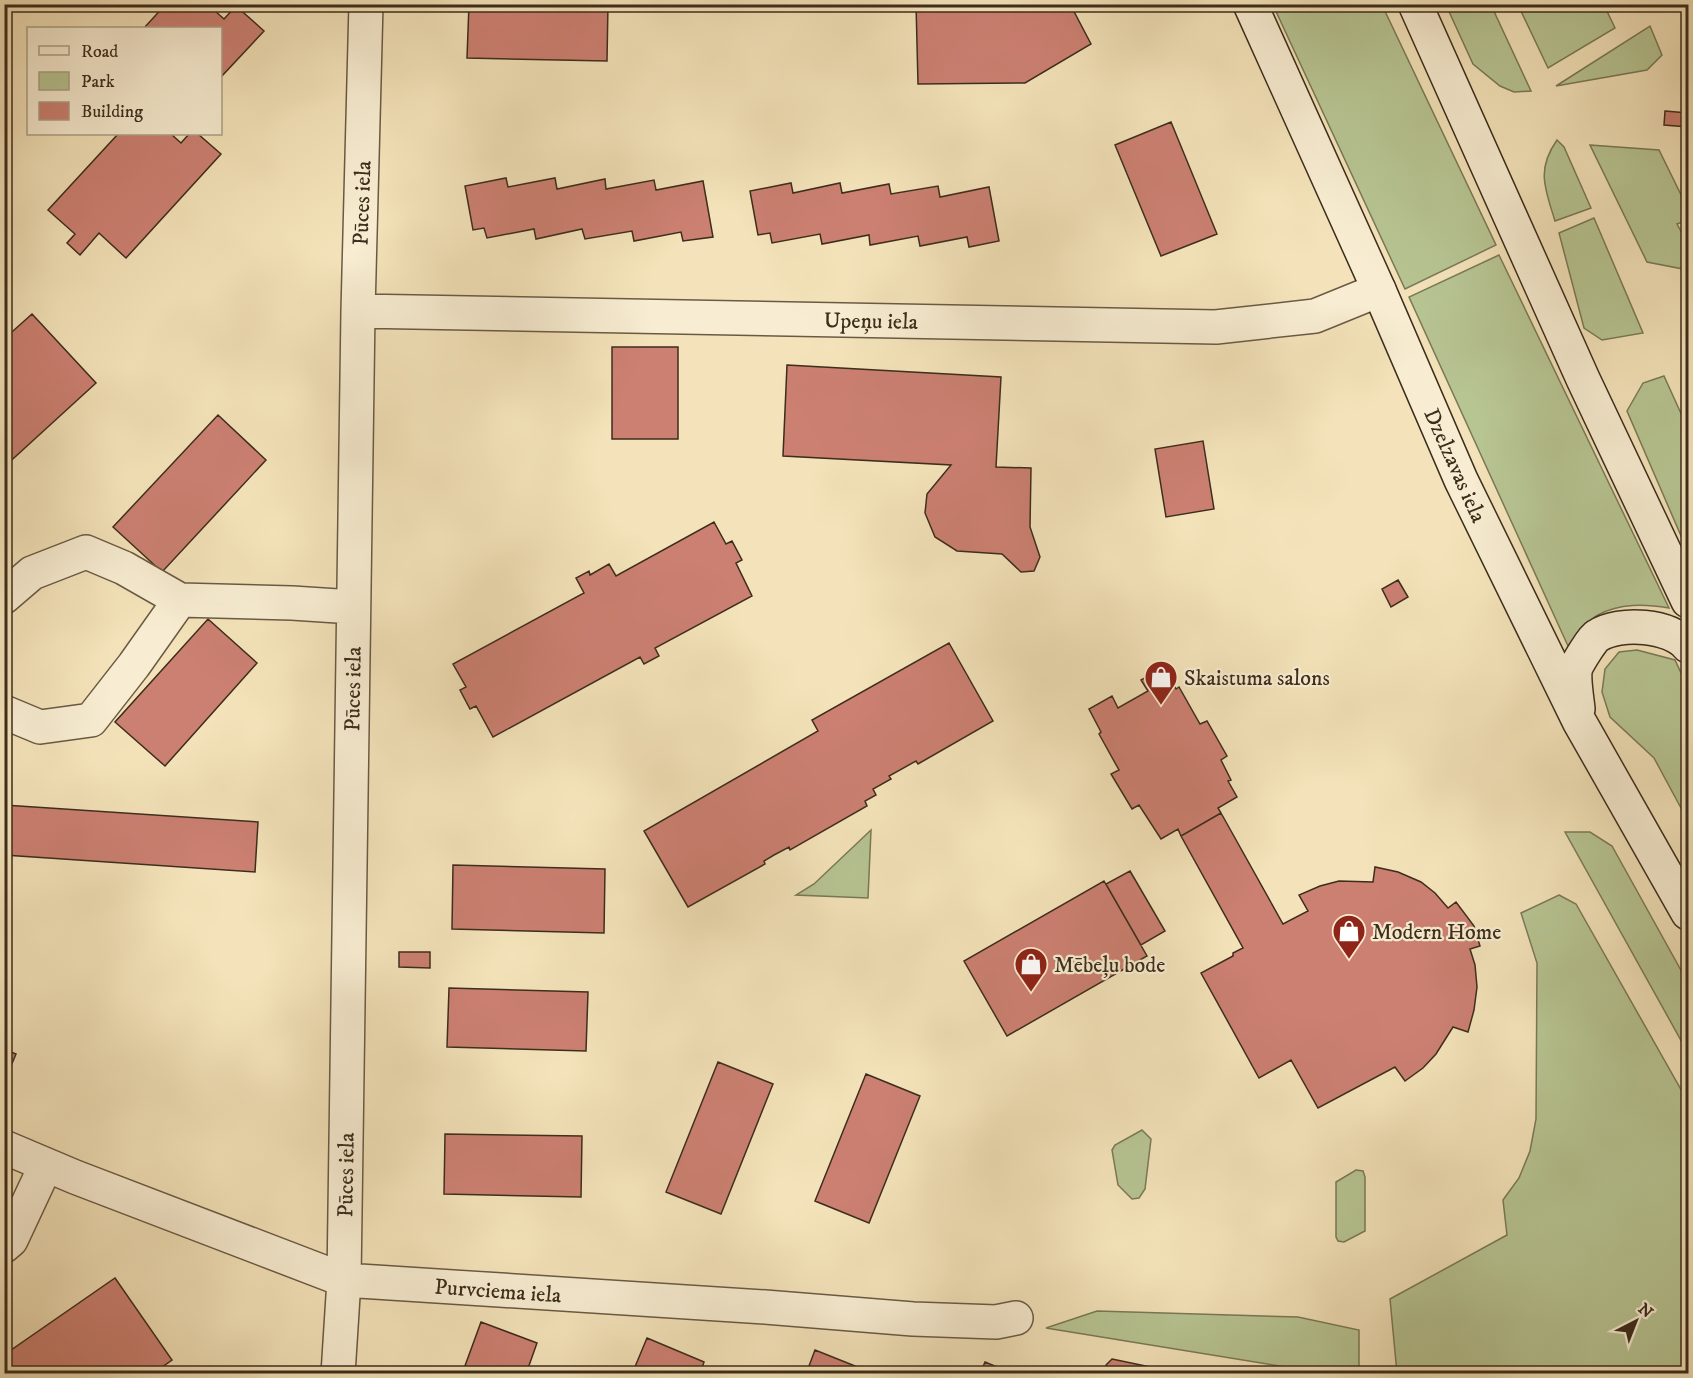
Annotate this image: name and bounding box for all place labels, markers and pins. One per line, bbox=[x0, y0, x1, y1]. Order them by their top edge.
shop icon: Skaistuma salons bbox=[1143, 659, 1179, 706]
place label: Skaistuma salons bbox=[1184, 665, 1330, 692]
shop icon: Modern Home bbox=[1331, 913, 1367, 960]
place label: Modern Home bbox=[1372, 919, 1501, 946]
shop icon: Mēbeļu bode bbox=[1013, 946, 1049, 993]
place label: Mēbeļu bode bbox=[1054, 952, 1165, 979]

